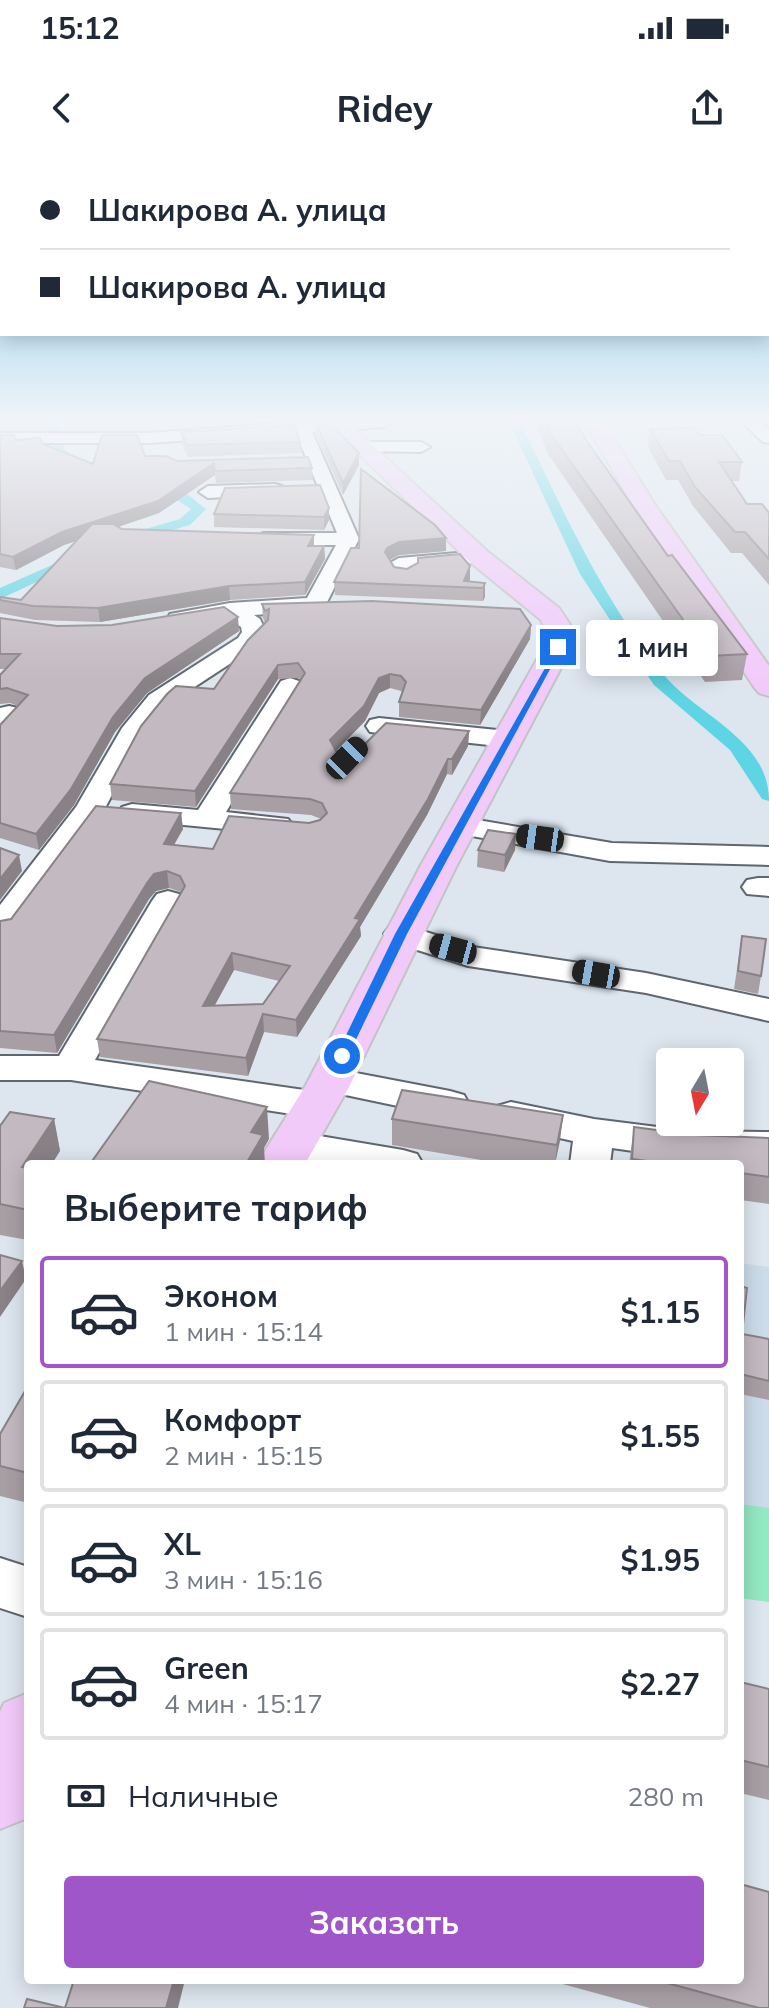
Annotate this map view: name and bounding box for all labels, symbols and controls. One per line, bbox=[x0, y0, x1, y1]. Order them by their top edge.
text: 15:12 bbox=[40, 9, 119, 47]
icon: back bbox=[40, 86, 84, 130]
text: Ridey bbox=[337, 86, 432, 131]
icon: share bbox=[685, 86, 729, 130]
text: Шакирова А. улица bbox=[88, 191, 387, 229]
text: Шакирова А. улица bbox=[88, 268, 387, 306]
callout: 1 мин bbox=[586, 619, 718, 675]
route end bbox=[540, 629, 576, 665]
text: 1 мин bbox=[616, 631, 688, 664]
car bbox=[322, 732, 372, 784]
car bbox=[515, 823, 565, 853]
car bbox=[427, 931, 479, 967]
car bbox=[570, 958, 622, 990]
route start bbox=[324, 1038, 360, 1074]
north arrow bbox=[656, 1048, 744, 1136]
map controls bbox=[656, 1048, 744, 1136]
text: Выберите тариф bbox=[64, 1185, 368, 1230]
icon: car bbox=[68, 1276, 140, 1348]
text: Эконом bbox=[164, 1277, 278, 1315]
text: $1.15 bbox=[621, 1293, 700, 1331]
text: 1 мин · 15:14 bbox=[164, 1315, 323, 1348]
icon: car bbox=[68, 1400, 140, 1472]
text: Комфорт bbox=[164, 1401, 301, 1439]
text: $1.55 bbox=[621, 1417, 700, 1455]
text: 2 мин · 15:15 bbox=[164, 1439, 323, 1472]
icon: car bbox=[68, 1524, 140, 1596]
text: XL bbox=[164, 1525, 201, 1563]
text: $1.95 bbox=[621, 1541, 700, 1579]
text: 3 мин · 15:16 bbox=[164, 1563, 323, 1596]
icon: car bbox=[68, 1648, 140, 1720]
text: Green bbox=[164, 1649, 249, 1687]
text: $2.27 bbox=[621, 1665, 700, 1703]
text: 4 мин · 15:17 bbox=[164, 1687, 323, 1720]
icon: cash bbox=[64, 1774, 108, 1818]
text: Наличные bbox=[128, 1777, 279, 1815]
text: 280 m bbox=[628, 1780, 704, 1813]
button: Заказать bbox=[64, 1876, 704, 1968]

